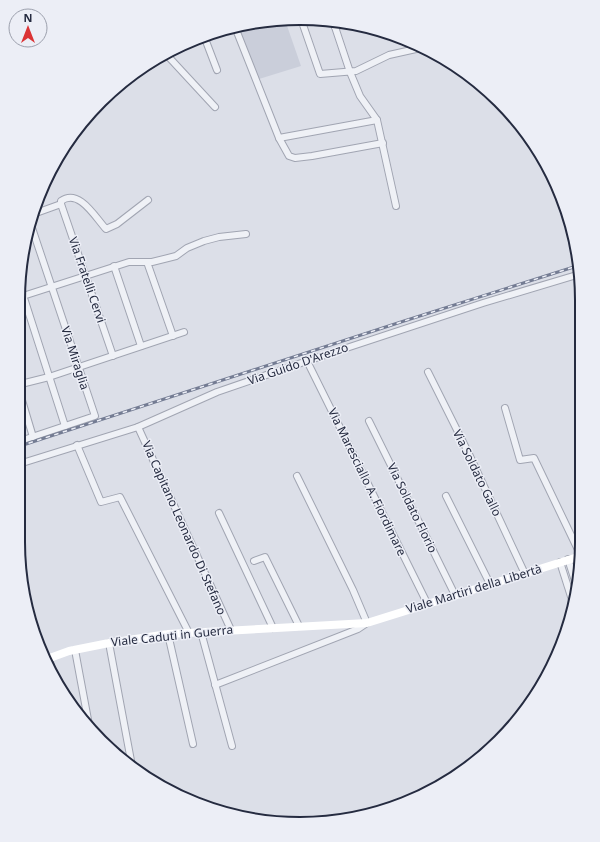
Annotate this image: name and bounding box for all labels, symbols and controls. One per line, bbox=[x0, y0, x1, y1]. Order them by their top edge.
north arrow bbox=[8, 8, 48, 48]
text: N bbox=[24, 10, 32, 25]
street label: Via Fratelli Cervi bbox=[65, 235, 110, 325]
street label: Via Miraglia bbox=[57, 324, 94, 392]
street label: Via Guido D'Arezzo bbox=[245, 338, 350, 389]
street label: Via Maresciallo A. Fiordimare bbox=[324, 405, 411, 559]
street label: Via Soldato Gallo bbox=[449, 426, 506, 519]
street label: Via Capitano Leonardo Di Stefano bbox=[138, 438, 231, 618]
street label: Via Soldato Florio bbox=[383, 460, 442, 555]
street label: Viale Martiri della Libertà bbox=[404, 560, 544, 617]
street label: Viale Caduti in Guerra bbox=[110, 621, 234, 650]

